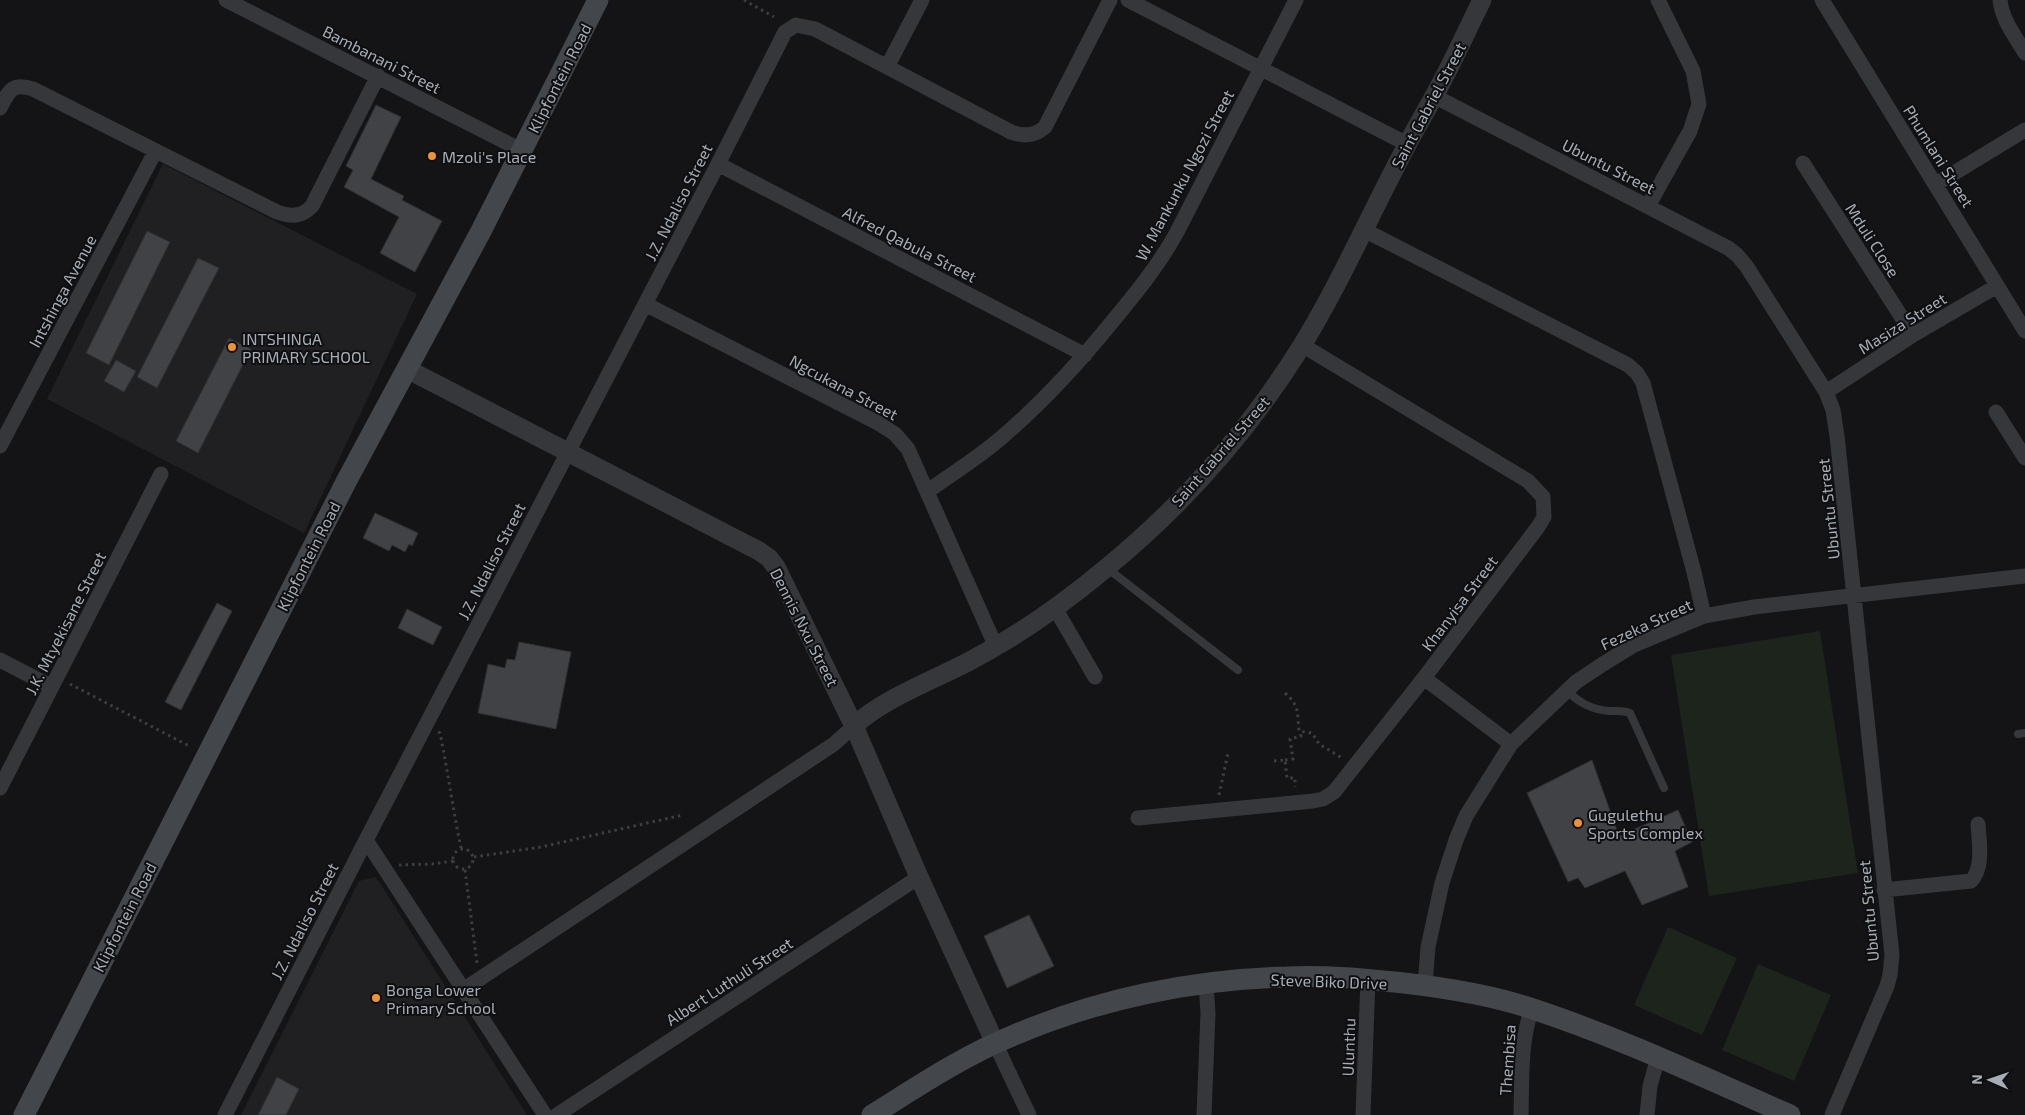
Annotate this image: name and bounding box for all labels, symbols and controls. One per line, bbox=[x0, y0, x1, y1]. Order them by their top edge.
street label: Klipfontein Road bbox=[523, 20, 595, 136]
street label: Bambanani Street bbox=[320, 21, 444, 97]
street label: Saint Gabriel Street bbox=[1387, 39, 1469, 171]
street label: W. Mankunku Ngozi Street bbox=[1131, 86, 1237, 264]
street label: Phumlani Street bbox=[1900, 101, 1978, 211]
street label: Ubuntu Street bbox=[1559, 135, 1659, 197]
street label: J.Z. Ndaliso Street bbox=[640, 140, 716, 264]
place label: Mzoli's Place bbox=[442, 147, 536, 166]
marker: Mzoli's Place bbox=[426, 150, 438, 162]
street label: Mduli Close bbox=[1842, 199, 1904, 281]
street label: Alfred Qabula Street bbox=[839, 202, 980, 287]
street label: Intshinga Avenue bbox=[24, 231, 100, 351]
street label: Masiza Street bbox=[1855, 288, 1949, 358]
place label: INTSHINGA PRIMARY SCHOOL bbox=[242, 329, 370, 366]
marker: INTSHINGA PRIMARY SCHOOL bbox=[226, 341, 238, 353]
street label: Ngcukana Street bbox=[787, 350, 901, 424]
street label: Saint Gabriel Street bbox=[1167, 392, 1273, 510]
street label: Ubuntu Street bbox=[1813, 458, 1843, 560]
street label: Klipfontein Road bbox=[272, 498, 344, 614]
street label: J.Z. Ndaliso Street bbox=[453, 499, 529, 623]
street label: J.K. Mtyekisane Street bbox=[21, 548, 109, 698]
street label: Khanyisa Street bbox=[1417, 552, 1501, 654]
street label: Dennis Nxu Street bbox=[767, 565, 843, 689]
street label: Fezeka Street bbox=[1597, 595, 1695, 653]
place label: Gugulethu Sports Complex bbox=[1588, 805, 1703, 842]
marker: Gugulethu Sports Complex bbox=[1572, 817, 1584, 829]
street label: Klipfontein Road bbox=[88, 859, 160, 975]
street label: J.Z. Ndaliso Street bbox=[266, 859, 342, 983]
street label: Ubuntu Street bbox=[1854, 860, 1882, 962]
street label: Albert Luthuli Street bbox=[662, 933, 796, 1029]
street label: Steve Biko Drive bbox=[1270, 969, 1388, 993]
place label: Bonga Lower Primary School bbox=[386, 980, 496, 1017]
marker: Bonga Lower Primary School bbox=[370, 992, 382, 1004]
street label: Ulunthu bbox=[1337, 1018, 1359, 1076]
street label: Thembisa bbox=[1495, 1024, 1519, 1096]
north arrow bbox=[1965, 1055, 2015, 1105]
text: N bbox=[1968, 1074, 1985, 1085]

